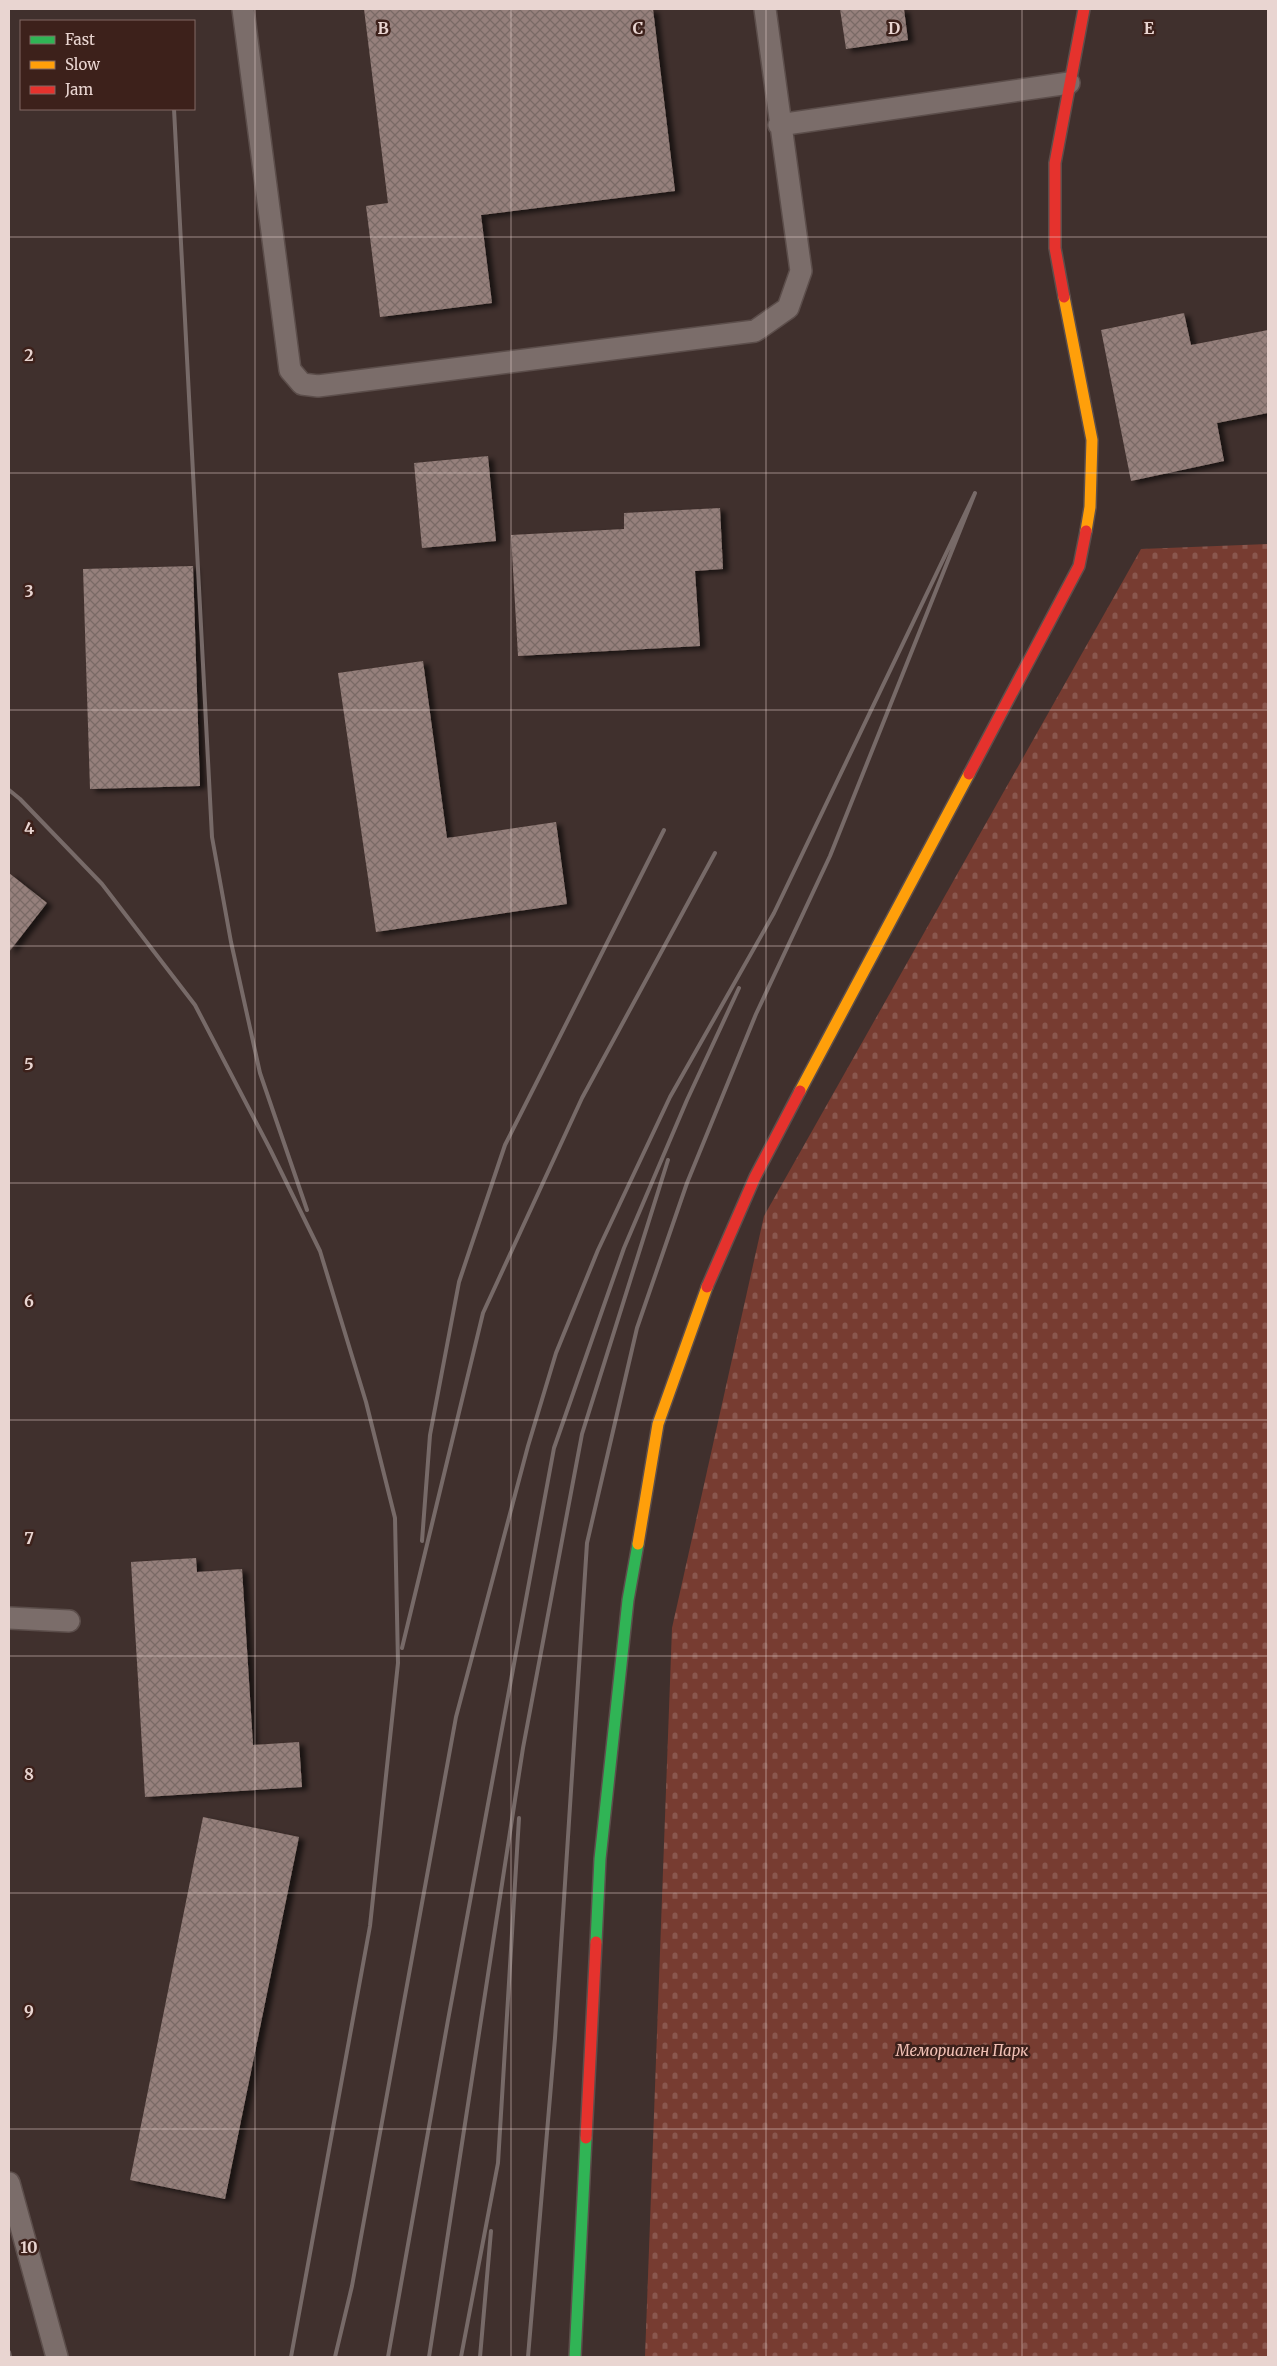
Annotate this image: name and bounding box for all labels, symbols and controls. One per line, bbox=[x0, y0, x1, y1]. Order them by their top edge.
text: B bbox=[377, 18, 389, 38]
text: C bbox=[633, 18, 643, 38]
text: D bbox=[888, 18, 900, 38]
text: E bbox=[1144, 18, 1155, 38]
legend bbox=[20, 20, 195, 110]
text: Fast bbox=[65, 30, 95, 49]
text: Slow bbox=[65, 55, 100, 74]
text: Jam bbox=[64, 80, 93, 99]
text: 2 bbox=[24, 345, 34, 365]
text: 3 bbox=[24, 581, 34, 601]
text: 4 bbox=[24, 818, 34, 838]
text: 5 bbox=[24, 1054, 34, 1074]
text: 6 bbox=[24, 1291, 34, 1311]
text: 7 bbox=[24, 1528, 34, 1548]
text: 8 bbox=[24, 1764, 34, 1784]
text: 9 bbox=[24, 2001, 34, 2021]
park label: Мемориален Парк bbox=[895, 2041, 1029, 2060]
text: 10 bbox=[20, 2237, 38, 2257]

